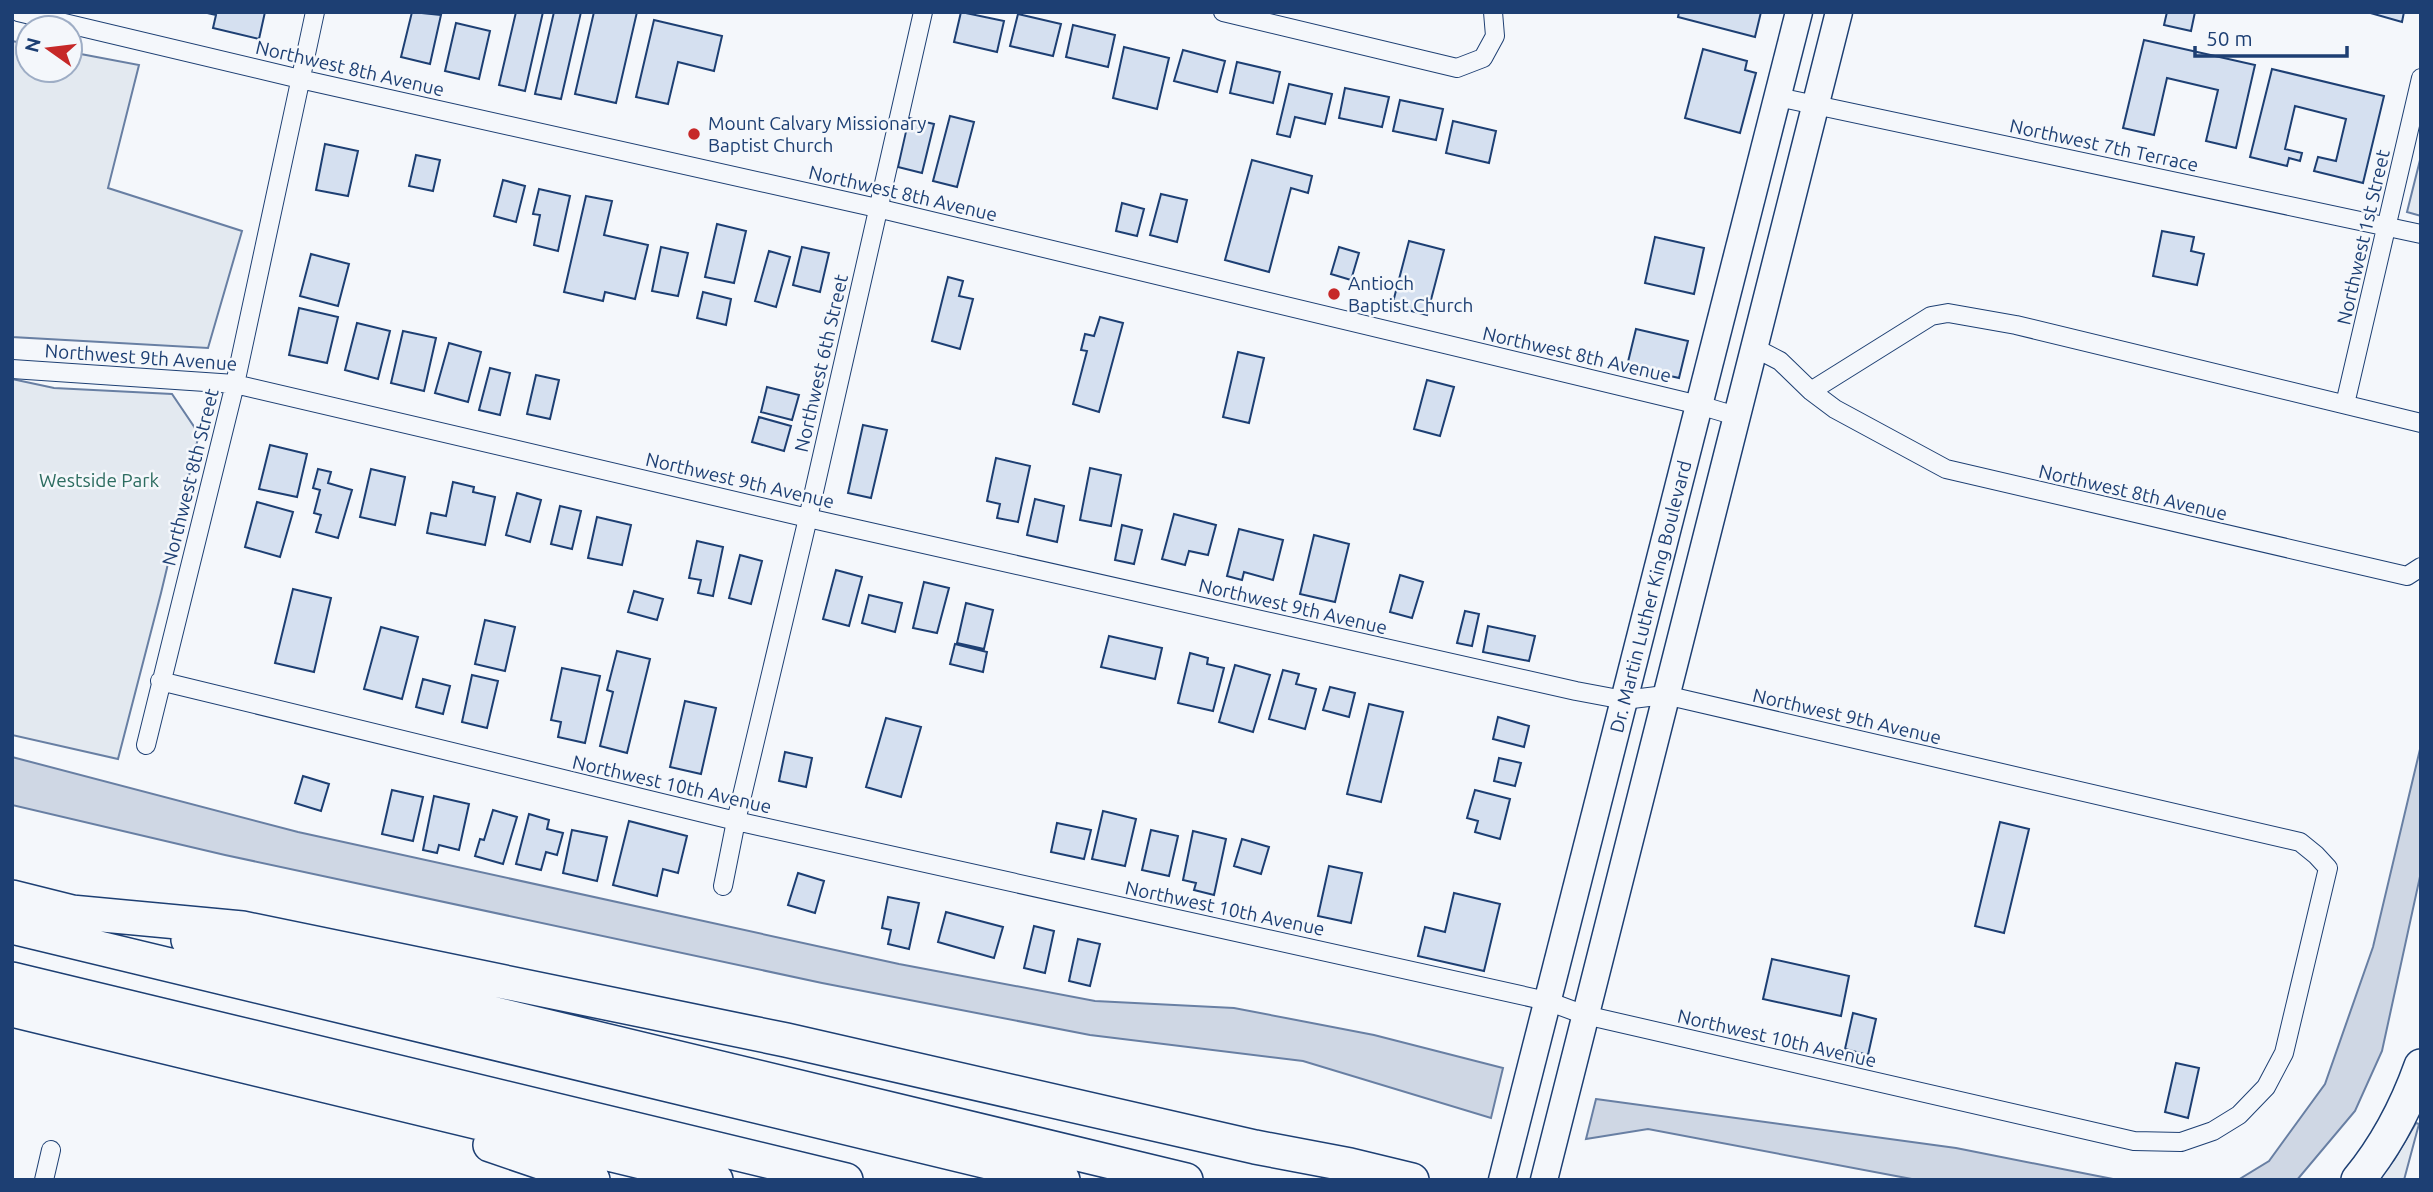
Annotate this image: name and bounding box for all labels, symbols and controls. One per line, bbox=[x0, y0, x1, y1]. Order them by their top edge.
north arrow bbox=[14, 14, 84, 84]
scale bar bbox=[2195, 14, 2347, 58]
text: 50 m bbox=[2206, 26, 2253, 50]
text: N bbox=[20, 35, 45, 54]
street label: Northwest 8th Avenue bbox=[254, 36, 446, 100]
place label: Mount Calvary Missionary Baptist Church bbox=[708, 112, 926, 156]
street label: Northwest 7th Terrace bbox=[2008, 114, 2200, 176]
marker: Mount Calvary Missionary Baptist Church bbox=[686, 126, 702, 142]
street label: Northwest 1st Street bbox=[2332, 147, 2394, 327]
street label: Northwest 8th Avenue bbox=[807, 161, 999, 225]
street label: Northwest 6th Street bbox=[790, 271, 852, 454]
place label: Antioch Baptist Church bbox=[1348, 272, 1473, 316]
marker: Antioch Baptist Church bbox=[1326, 286, 1342, 302]
street label: Northwest 8th Avenue bbox=[1481, 322, 1673, 386]
street label: Northwest 9th Avenue bbox=[44, 339, 238, 375]
street label: Northwest 8th Street bbox=[157, 386, 223, 568]
street label: Northwest 9th Avenue bbox=[644, 448, 836, 512]
street label: Dr. Martin Luther King Boulevard bbox=[1605, 458, 1696, 735]
street label: Northwest 8th Avenue bbox=[2037, 460, 2229, 524]
park label: Westside Park bbox=[39, 469, 159, 491]
street label: Northwest 9th Avenue bbox=[1197, 574, 1389, 638]
street label: Northwest 9th Avenue bbox=[1751, 684, 1943, 748]
street label: Northwest 10th Avenue bbox=[570, 750, 774, 818]
street label: Northwest 10th Avenue bbox=[1123, 876, 1327, 940]
street label: Northwest 10th Avenue bbox=[1675, 1004, 1879, 1072]

